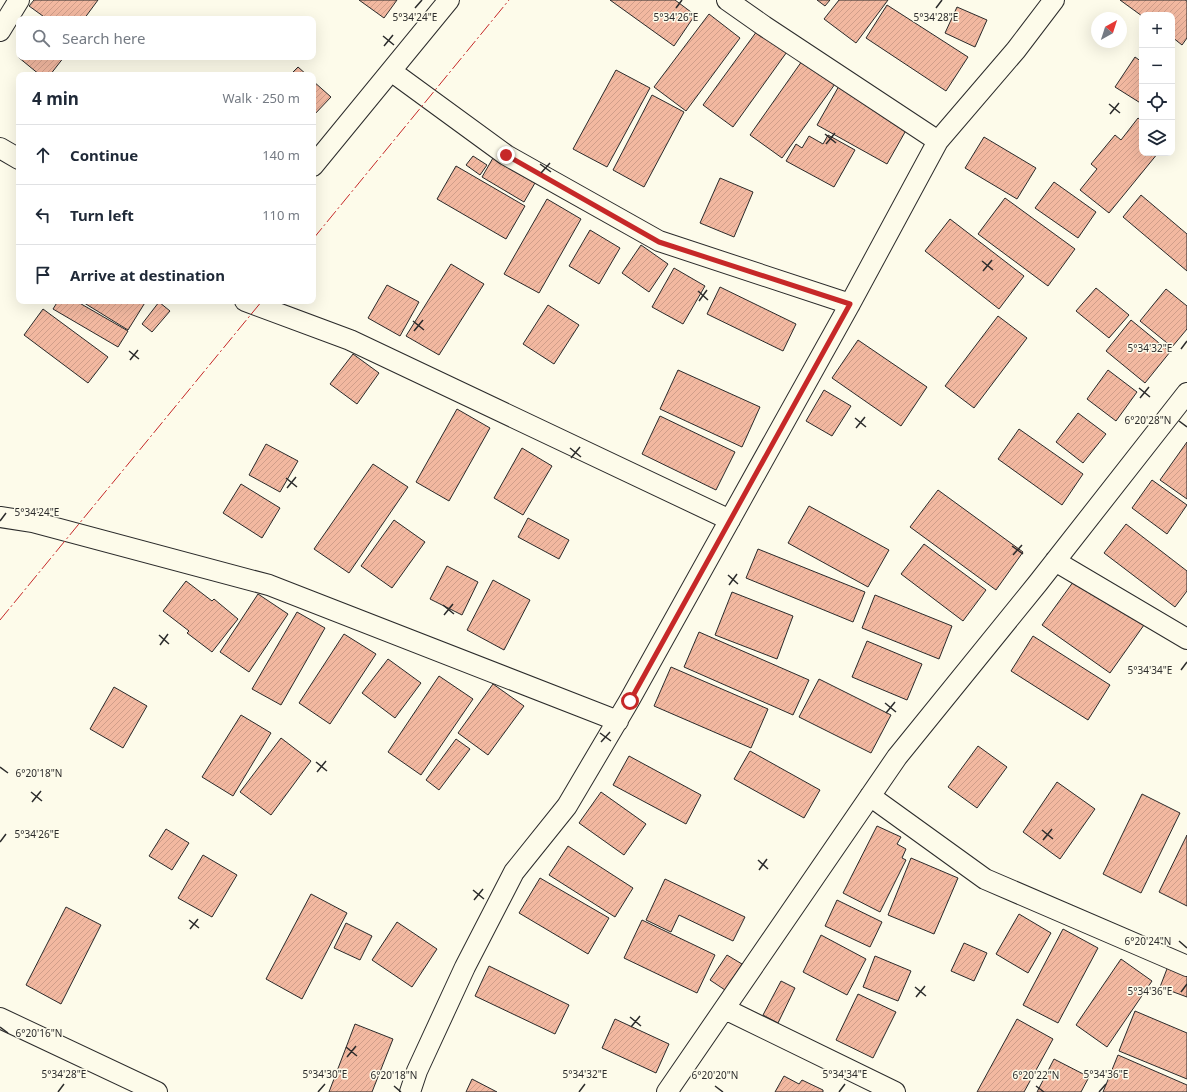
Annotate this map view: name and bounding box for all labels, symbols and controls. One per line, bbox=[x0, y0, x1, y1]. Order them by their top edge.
text: 5°34'24"E bbox=[393, 10, 437, 24]
text: 5°34'26"E bbox=[654, 10, 698, 24]
text: 5°34'28"E bbox=[914, 10, 958, 24]
north arrow bbox=[1091, 12, 1127, 48]
map controls bbox=[1139, 12, 1175, 156]
button: + bbox=[1139, 12, 1175, 48]
search box bbox=[16, 16, 316, 60]
icon: search bbox=[30, 27, 52, 49]
text: Search here bbox=[62, 28, 145, 48]
button: − bbox=[1139, 48, 1175, 84]
button: locate bbox=[1139, 84, 1175, 120]
text: 4 min bbox=[32, 87, 79, 110]
text: Walk · 250 m bbox=[222, 89, 300, 107]
button: layers bbox=[1139, 120, 1175, 156]
icon: ahead bbox=[32, 144, 54, 166]
text: Continue bbox=[70, 145, 138, 165]
text: 140 m bbox=[262, 146, 300, 164]
route end bbox=[497, 146, 515, 164]
icon: left bbox=[32, 204, 54, 226]
text: Turn left bbox=[70, 205, 134, 225]
text: 110 m bbox=[262, 206, 300, 224]
icon: arrive bbox=[32, 264, 54, 286]
text: Arrive at destination bbox=[70, 265, 225, 285]
text: 5°34'32"E bbox=[1128, 341, 1172, 355]
text: 6°20'28"N bbox=[1125, 413, 1171, 427]
text: 5°34'24"E bbox=[15, 505, 59, 519]
text: 5°34'34"E bbox=[1128, 663, 1172, 677]
route start bbox=[621, 692, 639, 710]
text: 6°20'18"N bbox=[16, 766, 62, 780]
text: 5°34'26"E bbox=[15, 827, 59, 841]
text: 6°20'24"N bbox=[1125, 934, 1171, 948]
text: 5°34'36"E bbox=[1128, 984, 1172, 998]
text: 6°20'16"N bbox=[16, 1026, 62, 1040]
text: 5°34'28"E bbox=[42, 1067, 86, 1081]
text: 5°34'30"E bbox=[303, 1067, 347, 1081]
text: 5°34'32"E bbox=[563, 1067, 607, 1081]
text: 5°34'34"E bbox=[823, 1067, 867, 1081]
text: 5°34'36"E bbox=[1084, 1067, 1128, 1081]
text: 6°20'18"N bbox=[371, 1068, 417, 1082]
text: 6°20'20"N bbox=[692, 1068, 738, 1082]
text: 6°20'22"N bbox=[1013, 1068, 1059, 1082]

